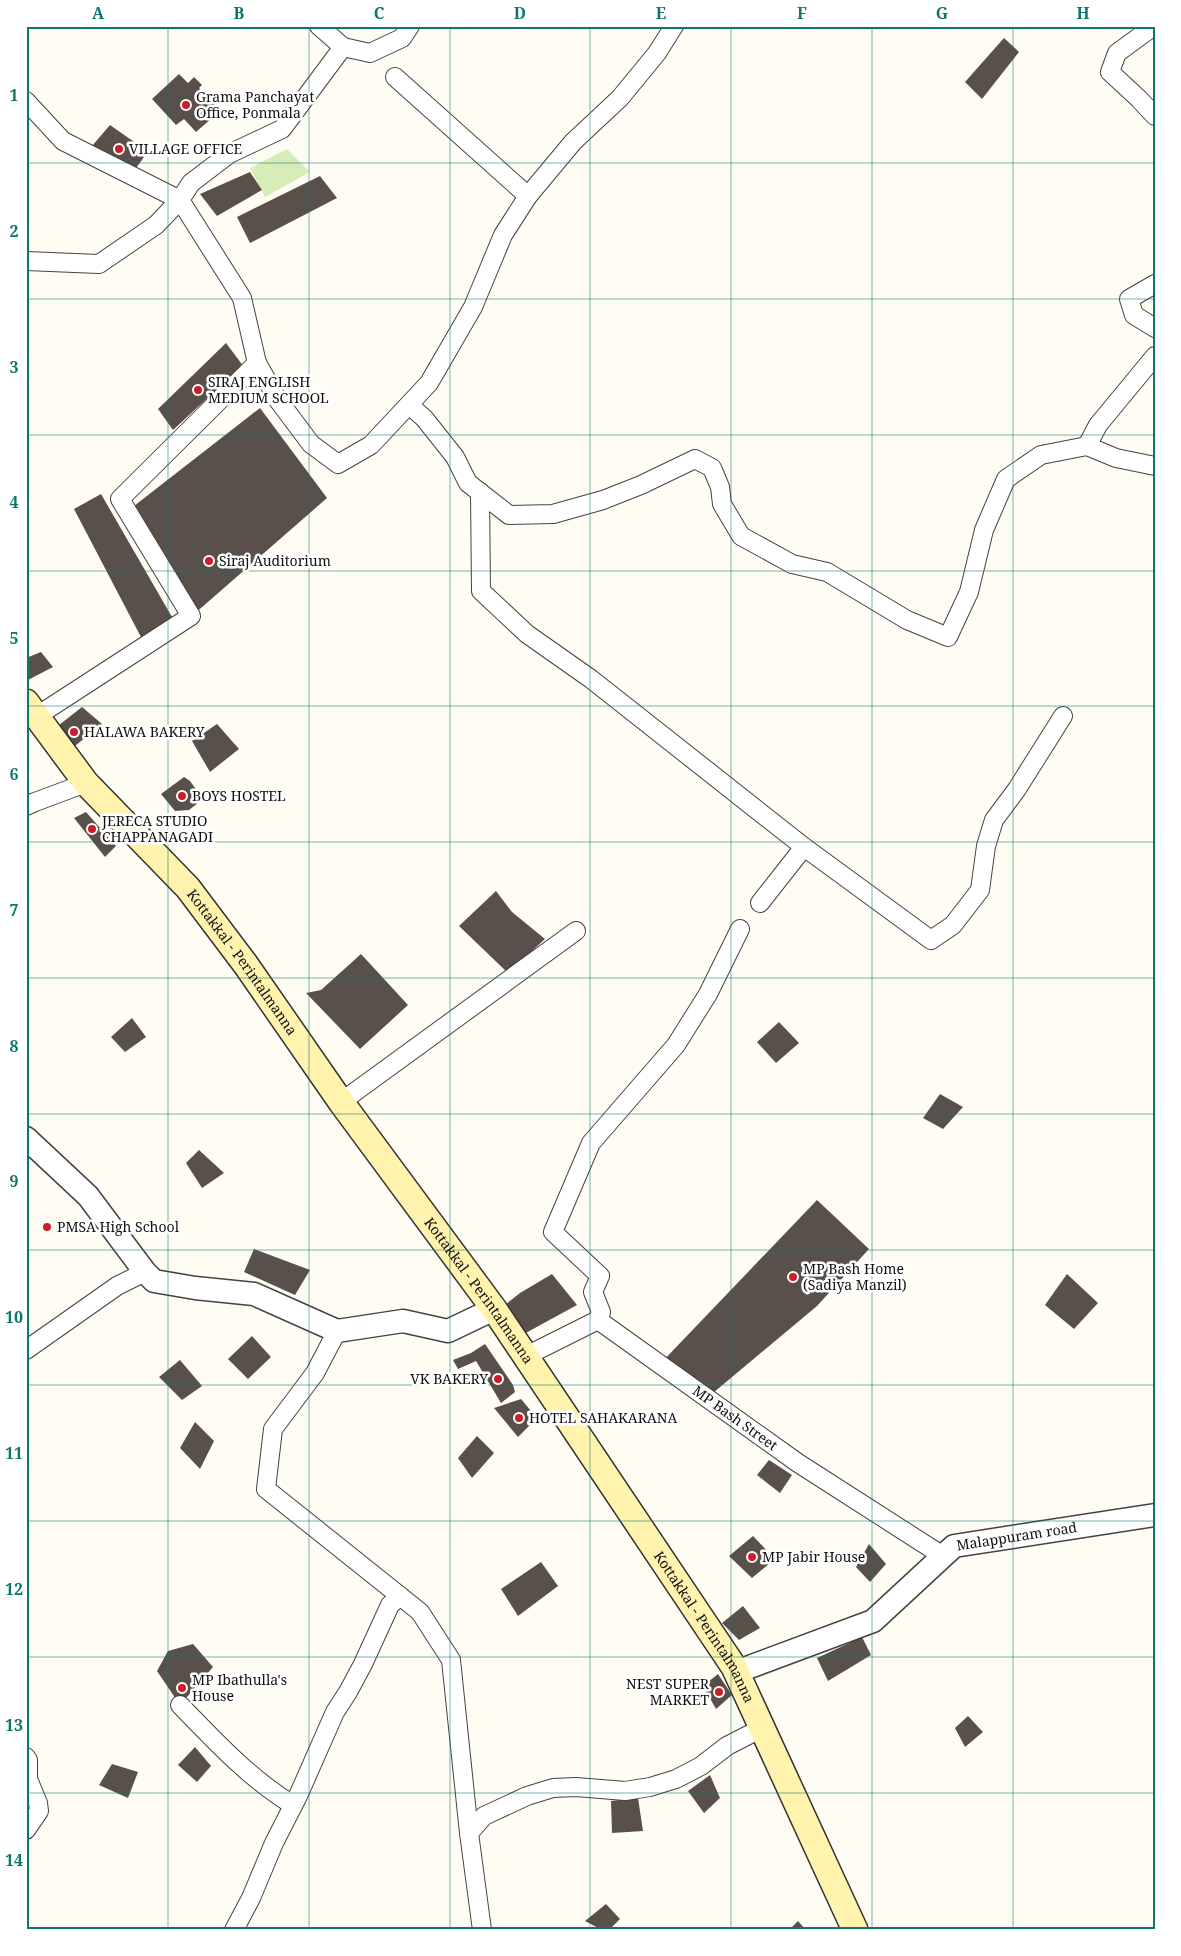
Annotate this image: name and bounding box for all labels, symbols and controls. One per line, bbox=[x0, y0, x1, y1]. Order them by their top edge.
text: A bbox=[92, 2, 105, 24]
text: B bbox=[234, 2, 245, 24]
text: C bbox=[374, 2, 385, 24]
text: D bbox=[514, 2, 526, 24]
text: E bbox=[656, 2, 666, 24]
text: F bbox=[797, 2, 807, 24]
text: G bbox=[936, 2, 948, 24]
text: H bbox=[1076, 2, 1090, 24]
text: 1 bbox=[9, 84, 19, 106]
place label: Grama Panchayat Office, Ponmala bbox=[196, 87, 314, 122]
marker: Grama Panchayat Office, Ponmala bbox=[180, 99, 192, 111]
place label: VILLAGE OFFICE bbox=[129, 139, 243, 158]
marker: VILLAGE OFFICE bbox=[113, 143, 125, 155]
text: 2 bbox=[9, 220, 19, 242]
text: 3 bbox=[9, 356, 19, 378]
place label: SIRAJ ENGLISH MEDIUM SCHOOL bbox=[208, 372, 329, 407]
marker: SIRAJ ENGLISH MEDIUM SCHOOL bbox=[192, 384, 204, 396]
text: 4 bbox=[9, 491, 19, 513]
place label: Siraj Auditorium bbox=[219, 551, 331, 570]
marker: Siraj Auditorium bbox=[203, 555, 215, 567]
text: 5 bbox=[9, 627, 19, 649]
place label: HALAWA BAKERY bbox=[84, 722, 205, 741]
marker: HALAWA BAKERY bbox=[68, 726, 80, 738]
text: 6 bbox=[9, 763, 19, 785]
place label: BOYS HOSTEL bbox=[192, 786, 286, 805]
marker: BOYS HOSTEL bbox=[176, 790, 188, 802]
place label: JERECA STUDIO CHAPPANAGADI bbox=[101, 811, 213, 846]
marker: JERECA STUDIO CHAPPANAGADI bbox=[86, 823, 98, 835]
street label: Kottakkal - Perintalmanna bbox=[183, 885, 302, 1039]
text: 7 bbox=[9, 899, 19, 921]
text: 8 bbox=[9, 1035, 19, 1057]
text: 9 bbox=[9, 1170, 19, 1192]
street label: Kottakkal - Perintalmanna bbox=[420, 1213, 538, 1367]
place label: PMSA High School bbox=[57, 1217, 180, 1236]
marker: PMSA High School bbox=[41, 1221, 53, 1233]
place label: MP Bash Home (Sadiya Manzil) bbox=[803, 1259, 907, 1294]
marker: MP Bash Home (Sadiya Manzil) bbox=[787, 1271, 799, 1283]
text: 10 bbox=[5, 1306, 23, 1328]
place label: VK BAKERY bbox=[410, 1369, 488, 1388]
marker: VK BAKERY bbox=[492, 1373, 504, 1385]
street label: MP Bash Street bbox=[689, 1381, 782, 1455]
place label: HOTEL SAHAKARANA bbox=[529, 1408, 677, 1427]
marker: HOTEL SAHAKARANA bbox=[513, 1412, 525, 1424]
text: 11 bbox=[5, 1442, 23, 1464]
street label: Malappuram road bbox=[955, 1517, 1079, 1554]
street label: Kottakkal - Perintalmanna bbox=[650, 1547, 759, 1706]
place label: MP Jabir House bbox=[762, 1547, 865, 1566]
marker: MP Jabir House bbox=[746, 1551, 758, 1563]
text: 12 bbox=[5, 1578, 23, 1600]
place label: MP Ibathulla's House bbox=[192, 1670, 287, 1705]
place label: NEST SUPER MARKET bbox=[626, 1674, 710, 1709]
marker: MP Ibathulla's House bbox=[176, 1682, 188, 1694]
marker: NEST SUPER MARKET bbox=[713, 1686, 725, 1698]
text: 13 bbox=[5, 1714, 23, 1736]
text: 14 bbox=[5, 1849, 23, 1871]

